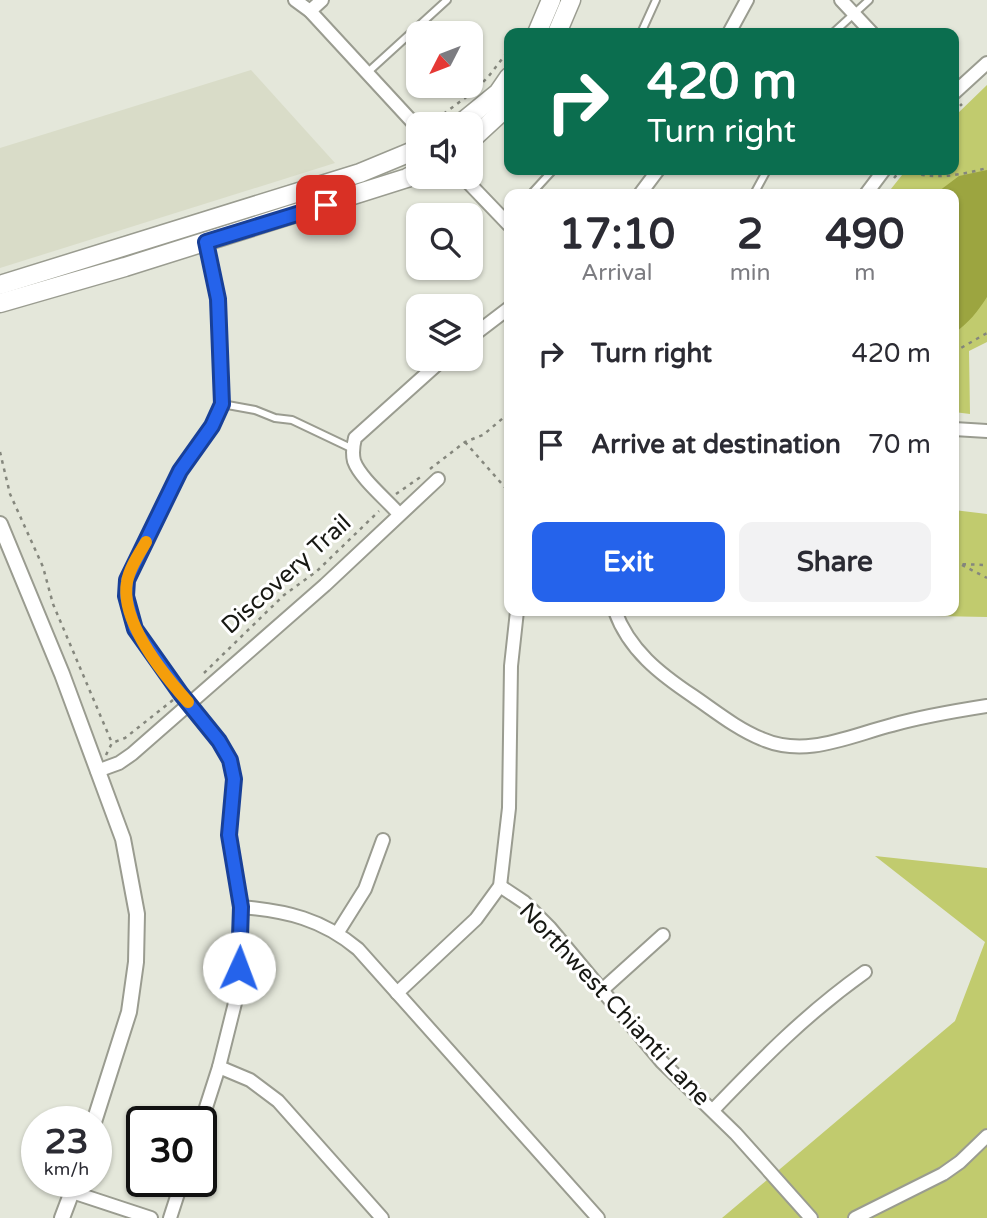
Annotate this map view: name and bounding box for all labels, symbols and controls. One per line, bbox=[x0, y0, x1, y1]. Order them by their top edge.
north arrow bbox=[406, 21, 483, 98]
map controls bbox=[406, 21, 483, 371]
text: 420 m bbox=[647, 53, 797, 112]
icon: right bbox=[532, 56, 623, 147]
button: sound bbox=[406, 112, 483, 189]
text: Turn right bbox=[647, 113, 796, 151]
pin bbox=[296, 175, 356, 235]
icon: arrive bbox=[307, 186, 345, 224]
button: search bbox=[406, 203, 483, 280]
text: 17:10 bbox=[559, 209, 675, 260]
text: 2 bbox=[737, 209, 763, 260]
text: 490 bbox=[825, 209, 904, 260]
text: Arrival bbox=[581, 259, 652, 287]
text: min bbox=[730, 259, 771, 287]
text: m bbox=[854, 259, 875, 287]
button: layers bbox=[406, 294, 483, 371]
icon: right bbox=[532, 335, 570, 373]
text: Turn right bbox=[591, 338, 712, 369]
text: 420 m bbox=[851, 338, 931, 369]
icon: arrive bbox=[532, 426, 570, 464]
text: Arrive at destination bbox=[591, 429, 841, 460]
text: 70 m bbox=[868, 429, 931, 460]
street label: Discovery Trail bbox=[215, 509, 357, 640]
button: Exit bbox=[532, 522, 725, 602]
button: Share bbox=[739, 522, 931, 602]
street label: Northwest Chianti Lane bbox=[513, 897, 716, 1112]
position arrow bbox=[202, 931, 276, 1005]
speed limit sign: 30 bbox=[126, 1106, 217, 1197]
text: 23 bbox=[45, 1121, 88, 1163]
text: km/h bbox=[44, 1158, 89, 1180]

